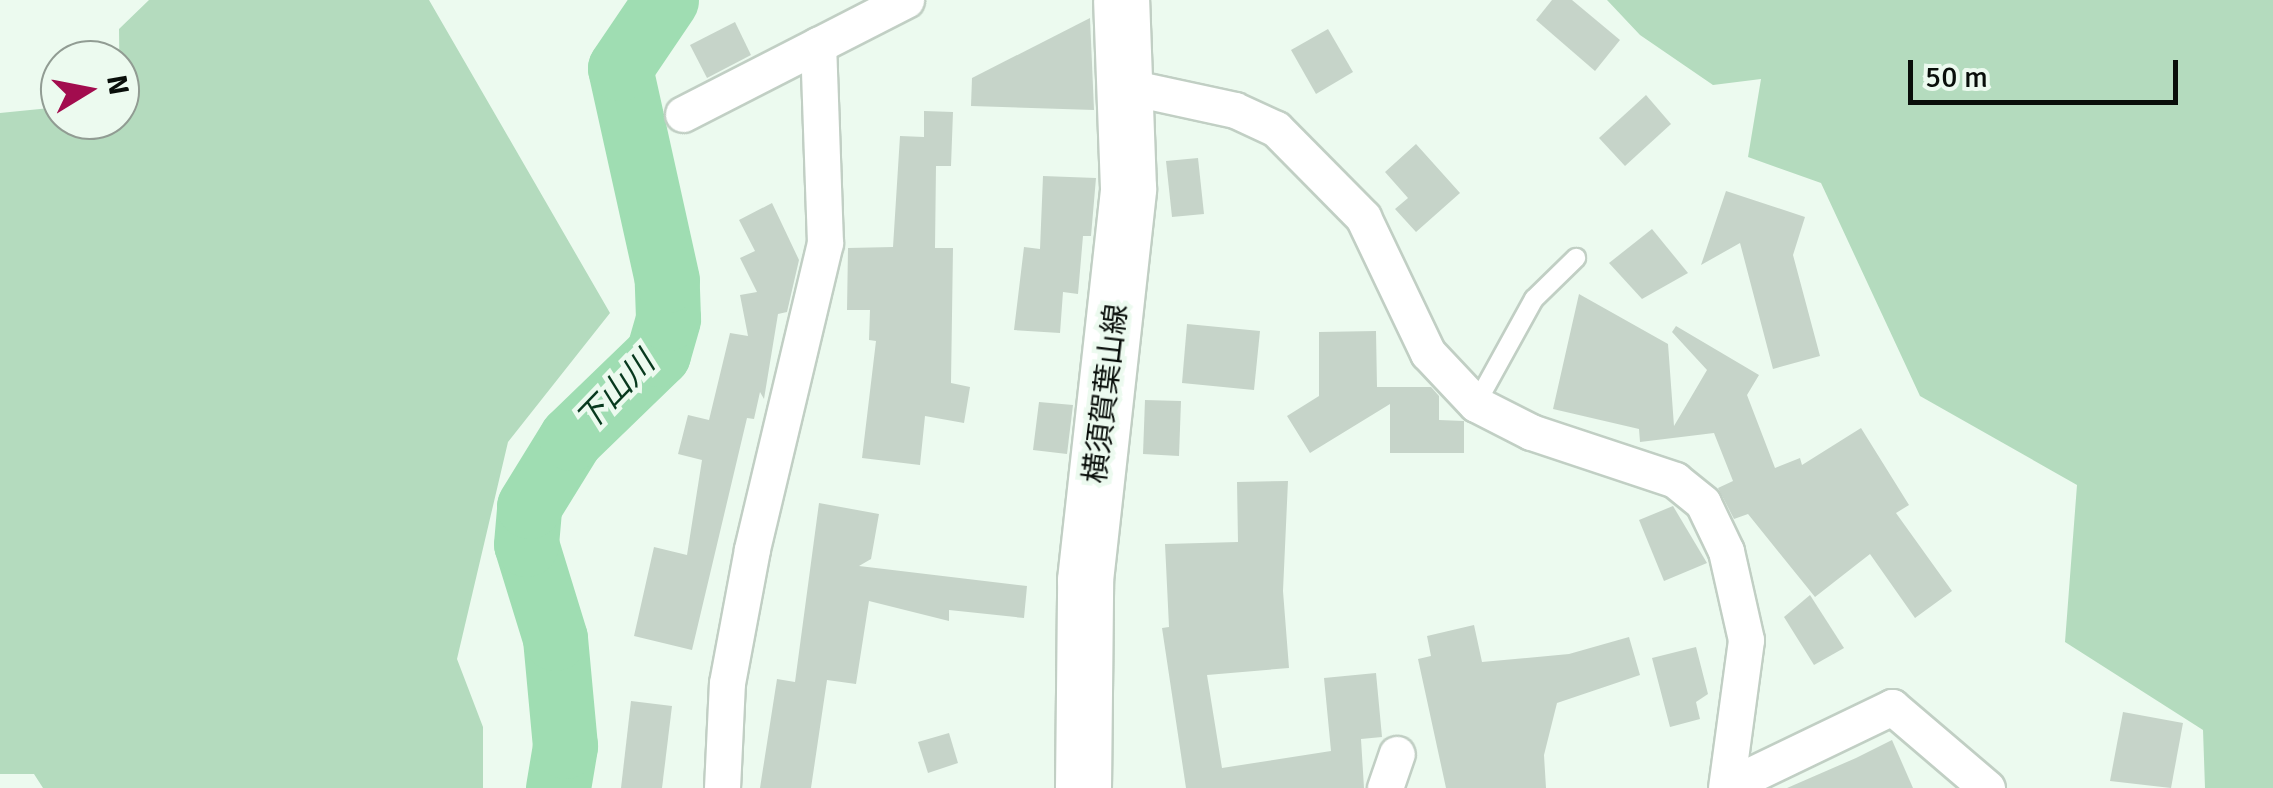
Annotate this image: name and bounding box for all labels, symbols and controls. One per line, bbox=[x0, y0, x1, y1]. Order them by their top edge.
north arrow bbox=[40, 40, 140, 140]
scale bar bbox=[1913, 40, 2183, 102]
text: 50 m bbox=[1925, 59, 1988, 96]
text: N bbox=[99, 73, 136, 98]
street label: 横須賀葉山線 bbox=[1078, 302, 1136, 486]
water label: 下山川 bbox=[569, 344, 663, 440]

